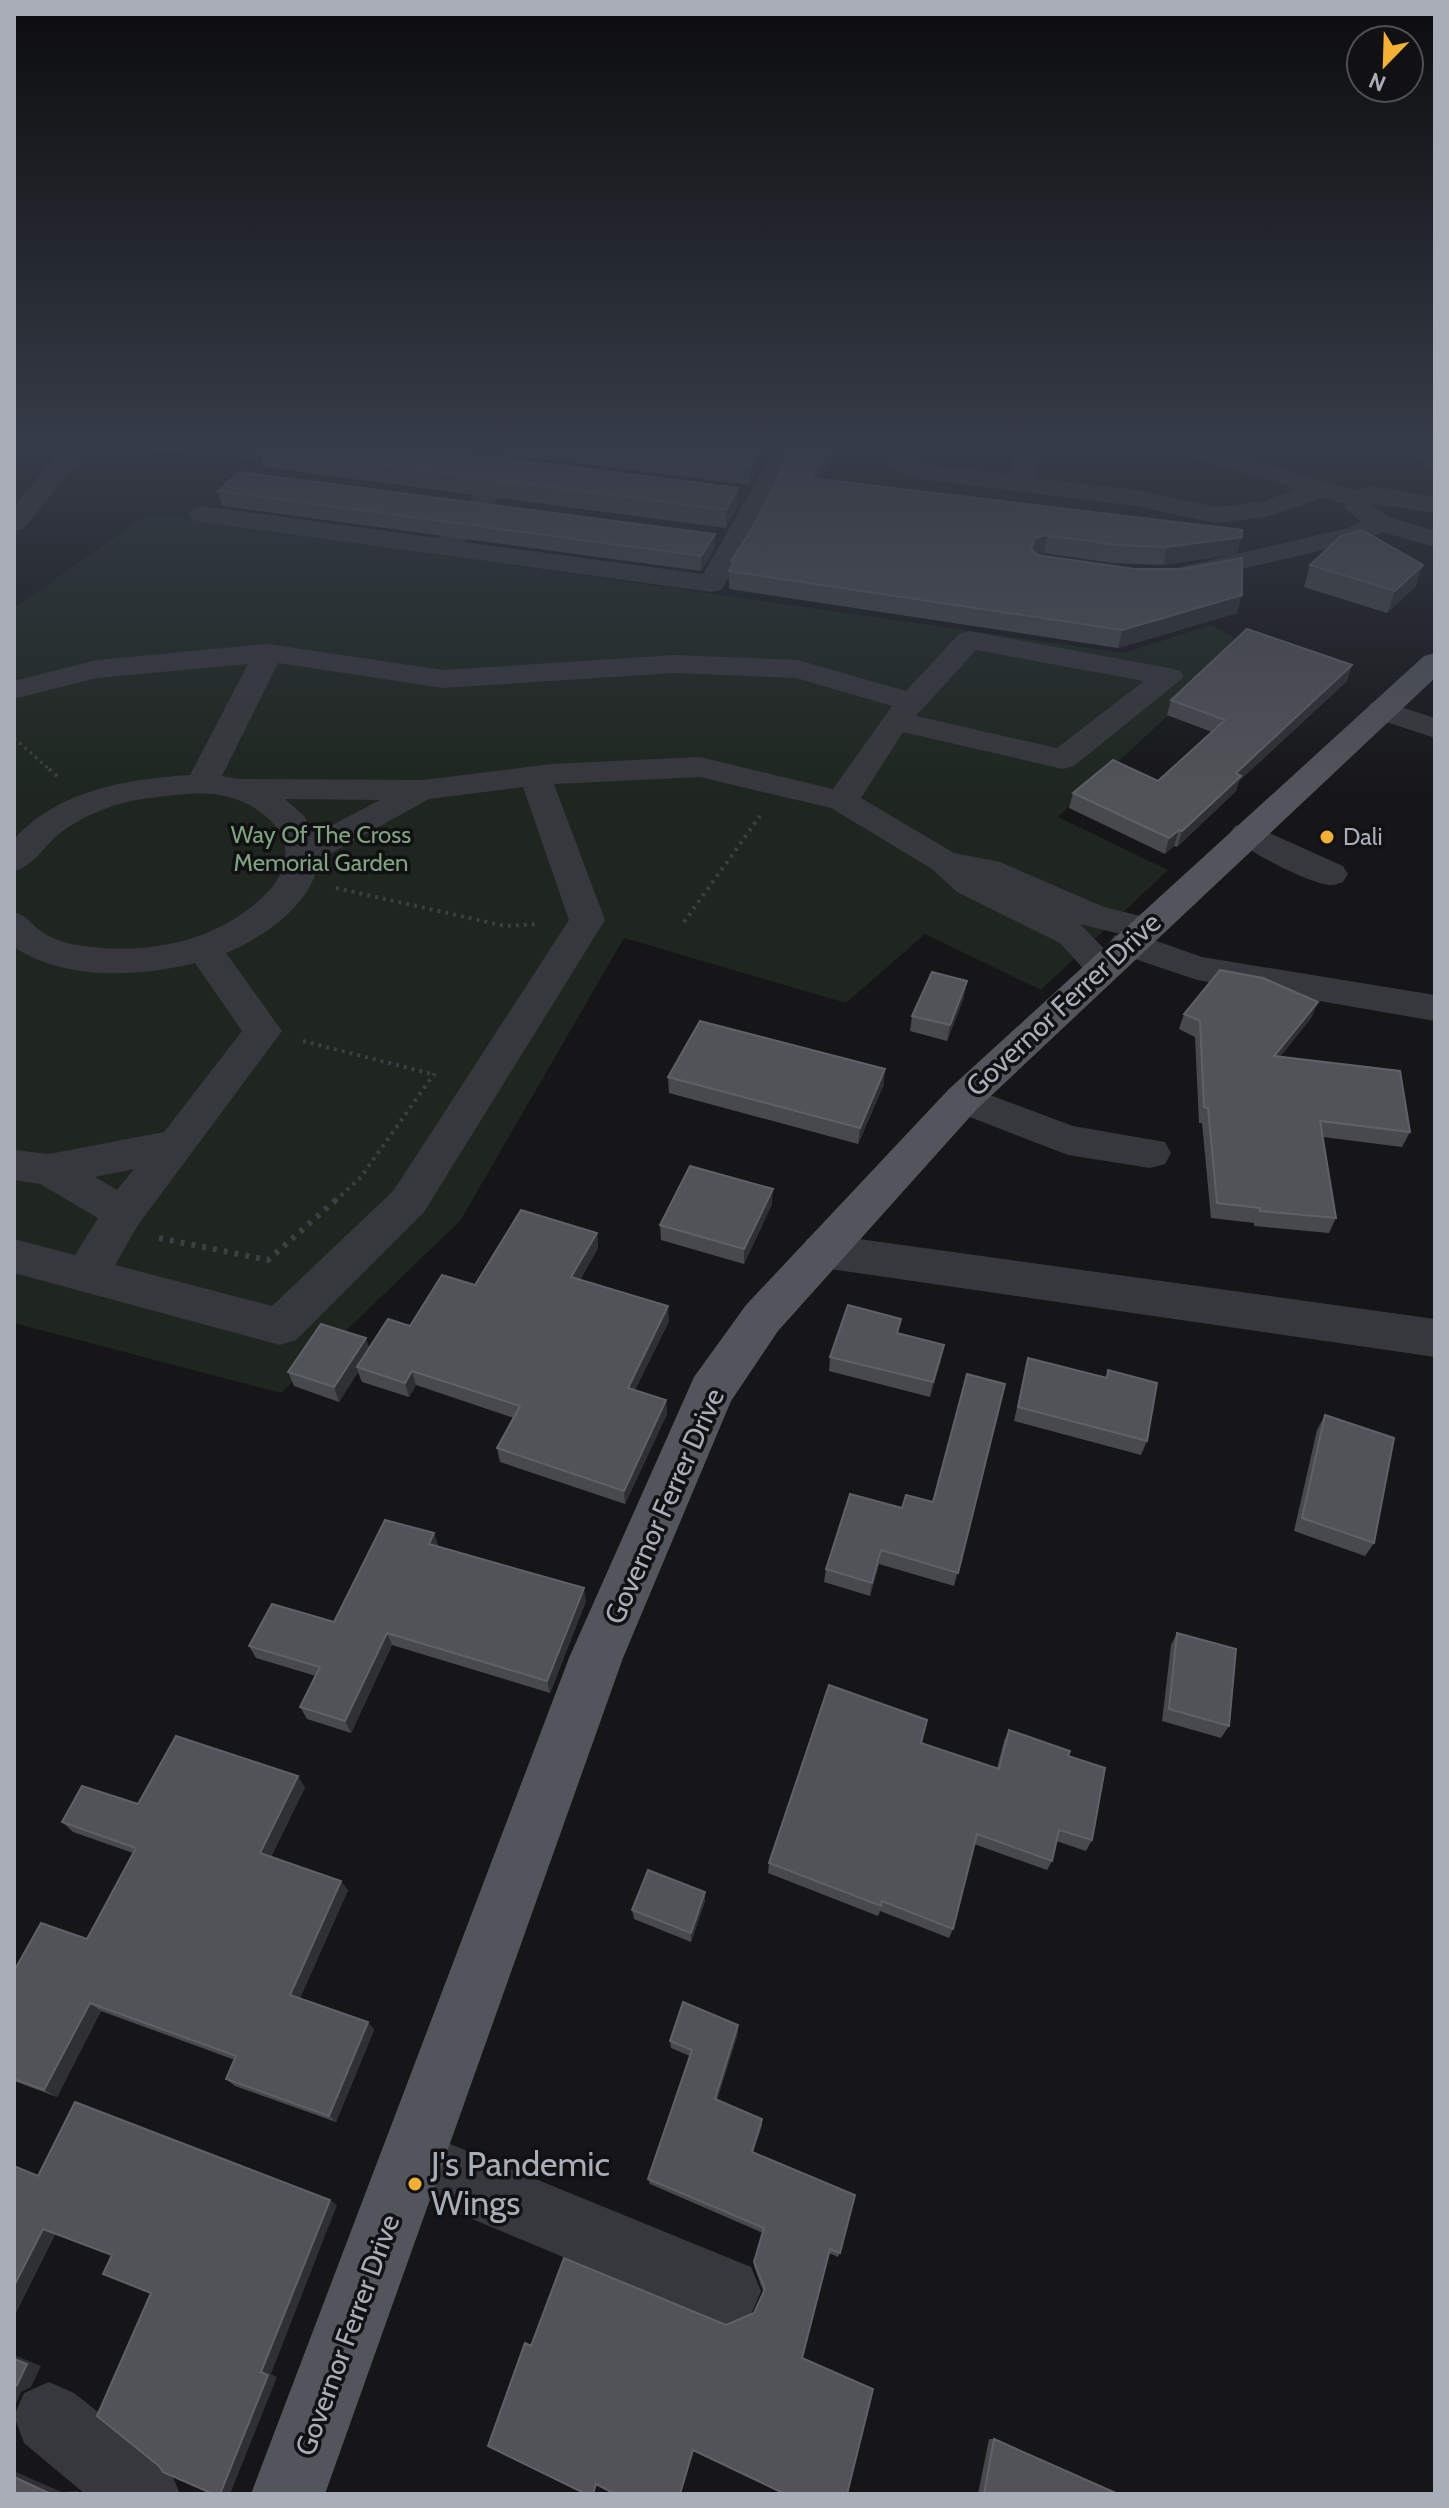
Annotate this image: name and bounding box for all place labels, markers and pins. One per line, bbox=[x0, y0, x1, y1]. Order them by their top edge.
place label: Dali bbox=[1343, 822, 1383, 851]
marker: Dali bbox=[1318, 828, 1336, 846]
place label: J's Pandemic Wings bbox=[430, 2143, 610, 2224]
marker: J's Pandemic Wings bbox=[406, 2175, 424, 2193]

